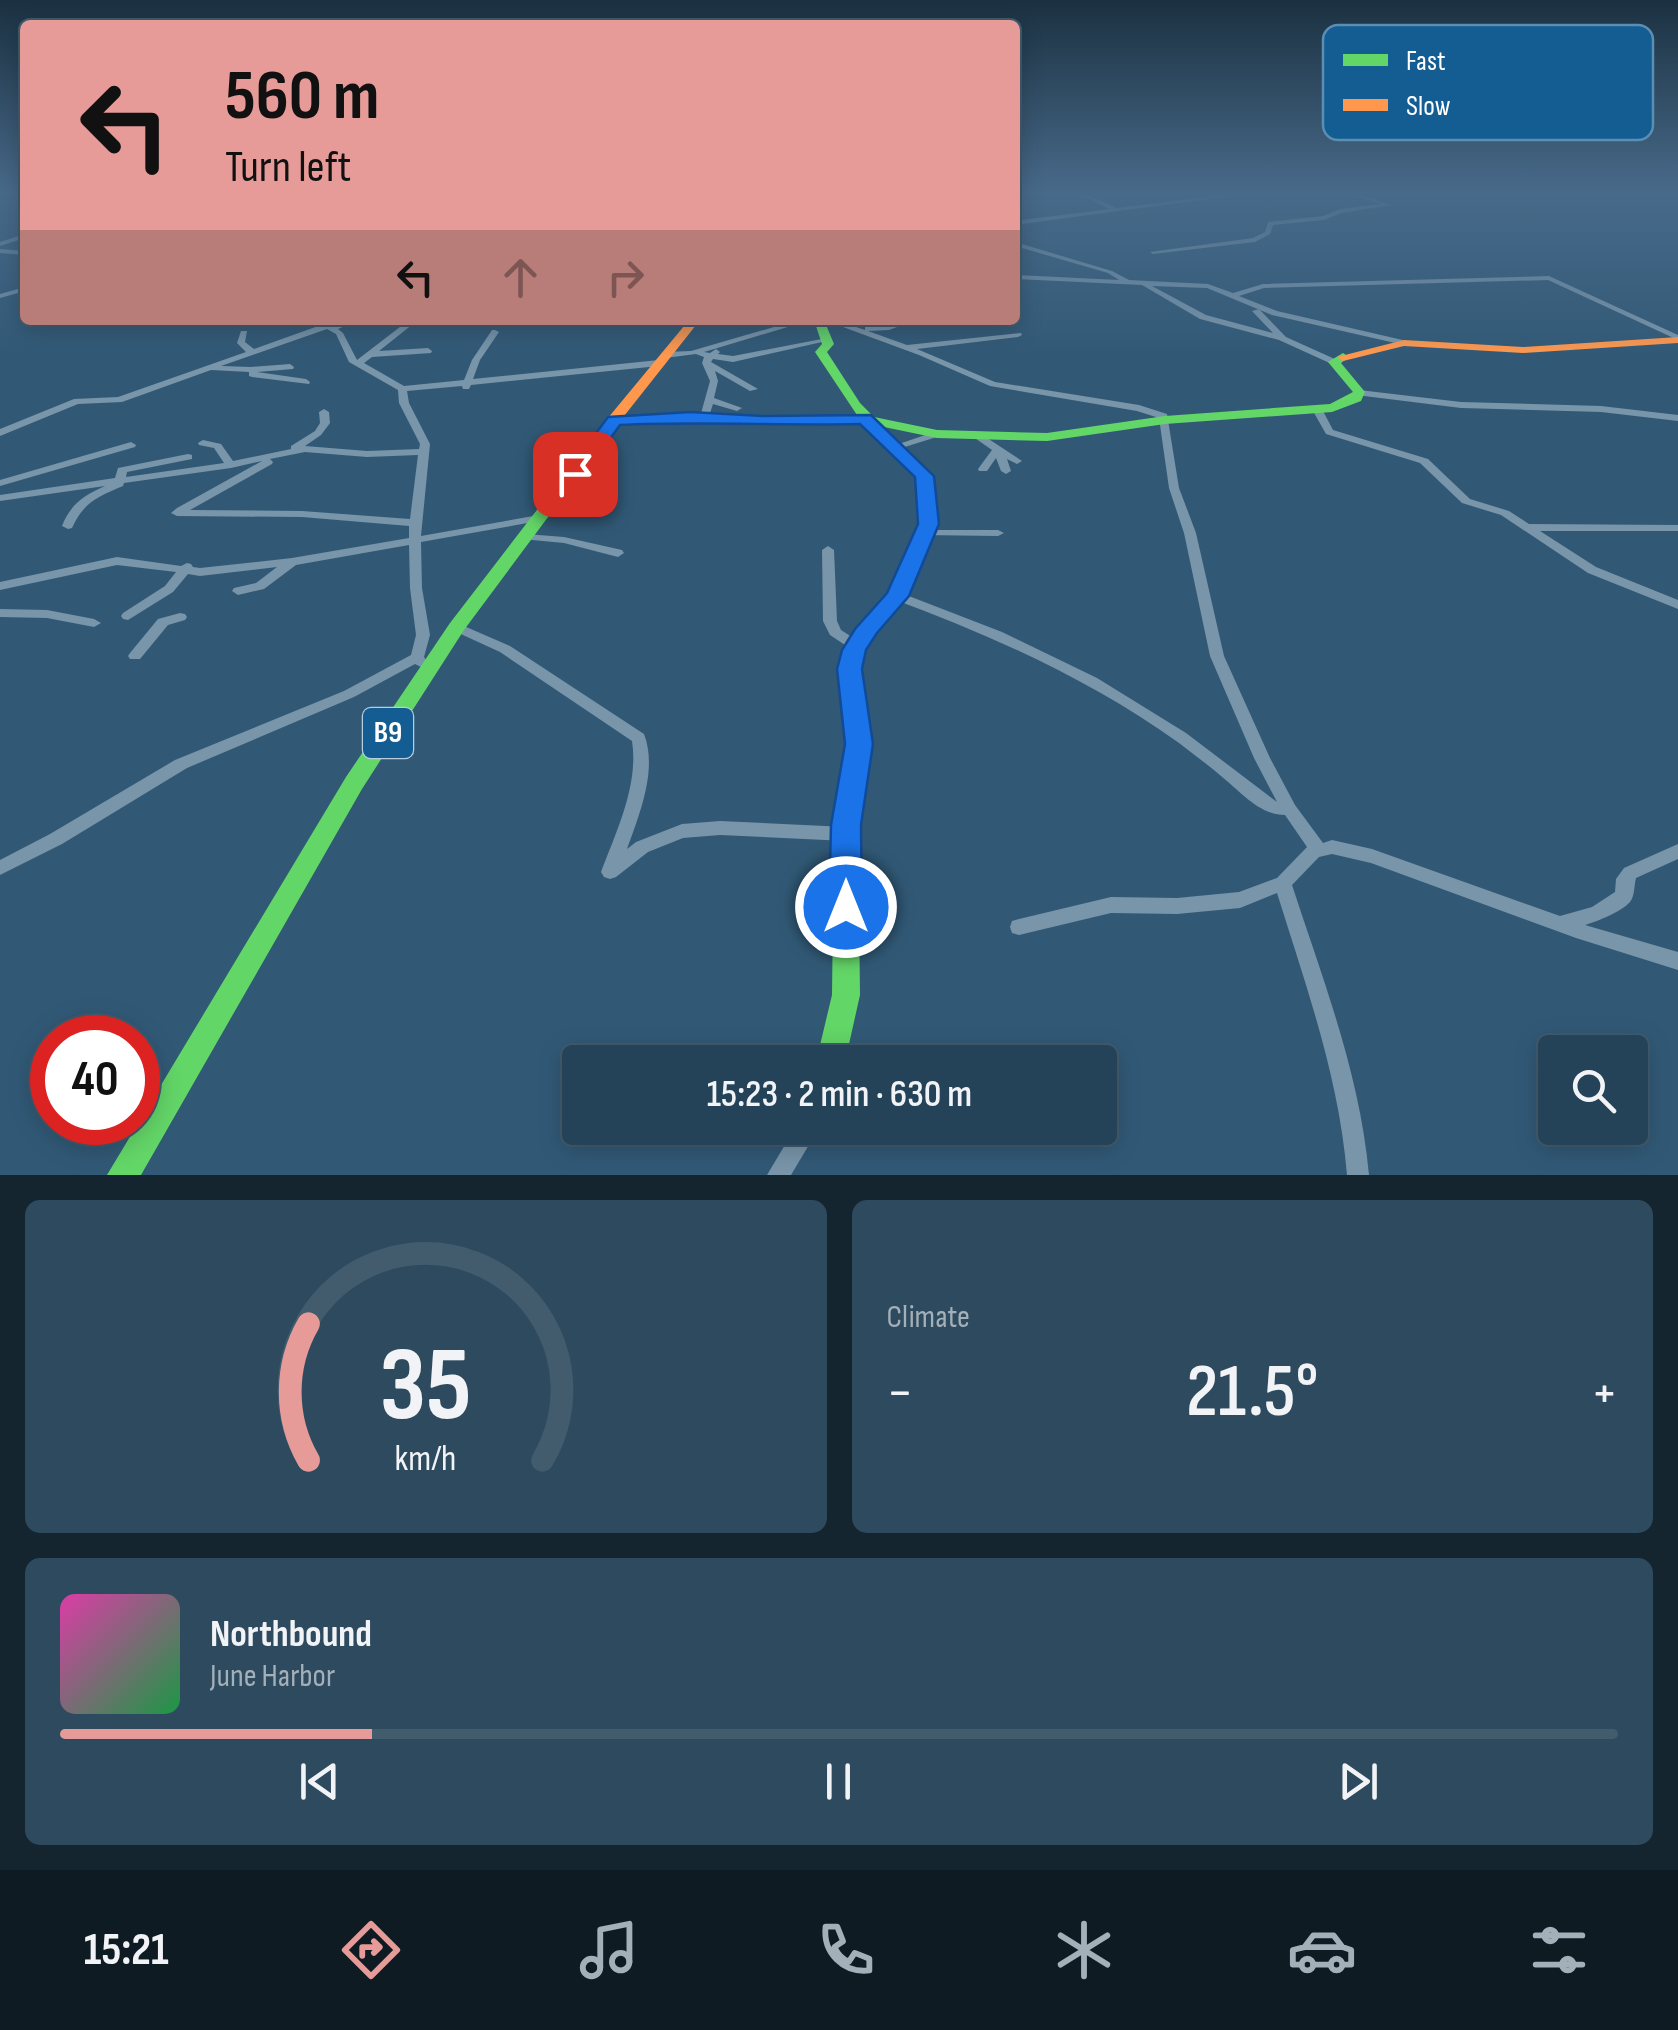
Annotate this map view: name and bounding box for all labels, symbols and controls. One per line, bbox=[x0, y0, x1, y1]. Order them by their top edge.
legend bbox=[1323, 25, 1653, 140]
text: Fast bbox=[1406, 45, 1445, 78]
text: 560 m bbox=[225, 55, 379, 139]
icon: left bbox=[60, 60, 190, 190]
text: Slow bbox=[1406, 90, 1451, 123]
text: Turn left bbox=[225, 140, 351, 195]
icon: left bbox=[388, 250, 443, 305]
icon: ahead bbox=[493, 250, 548, 305]
icon: right bbox=[598, 250, 653, 305]
pin bbox=[533, 432, 618, 517]
icon: arrive bbox=[548, 447, 603, 502]
road number: B9 bbox=[363, 708, 413, 758]
position arrow bbox=[794, 855, 898, 959]
speed limit sign: 40 bbox=[30, 1015, 160, 1145]
map controls bbox=[1538, 1035, 1648, 1145]
button: search bbox=[1538, 1035, 1648, 1145]
text: 15:23 · 2 min · 630 m bbox=[707, 1072, 972, 1117]
text: Climate bbox=[887, 1298, 970, 1337]
text: 35 bbox=[380, 1324, 472, 1449]
text: 21.5° bbox=[1186, 1347, 1319, 1438]
text: − bbox=[887, 1360, 913, 1427]
text: + bbox=[1591, 1360, 1618, 1427]
text: km/h bbox=[395, 1438, 457, 1481]
text: Northbound bbox=[210, 1612, 372, 1657]
text: June Harbor bbox=[210, 1657, 335, 1696]
icon: previous bbox=[292, 1754, 347, 1809]
icon: pause bbox=[811, 1754, 866, 1809]
icon: next bbox=[1331, 1754, 1386, 1809]
icon: directions bbox=[336, 1915, 406, 1985]
icon: music bbox=[574, 1915, 644, 1985]
icon: phone bbox=[811, 1915, 881, 1985]
icon: climate bbox=[1049, 1915, 1119, 1985]
icon: car bbox=[1287, 1915, 1357, 1985]
icon: filters bbox=[1524, 1915, 1594, 1985]
text: 15:21 bbox=[84, 1923, 169, 1978]

